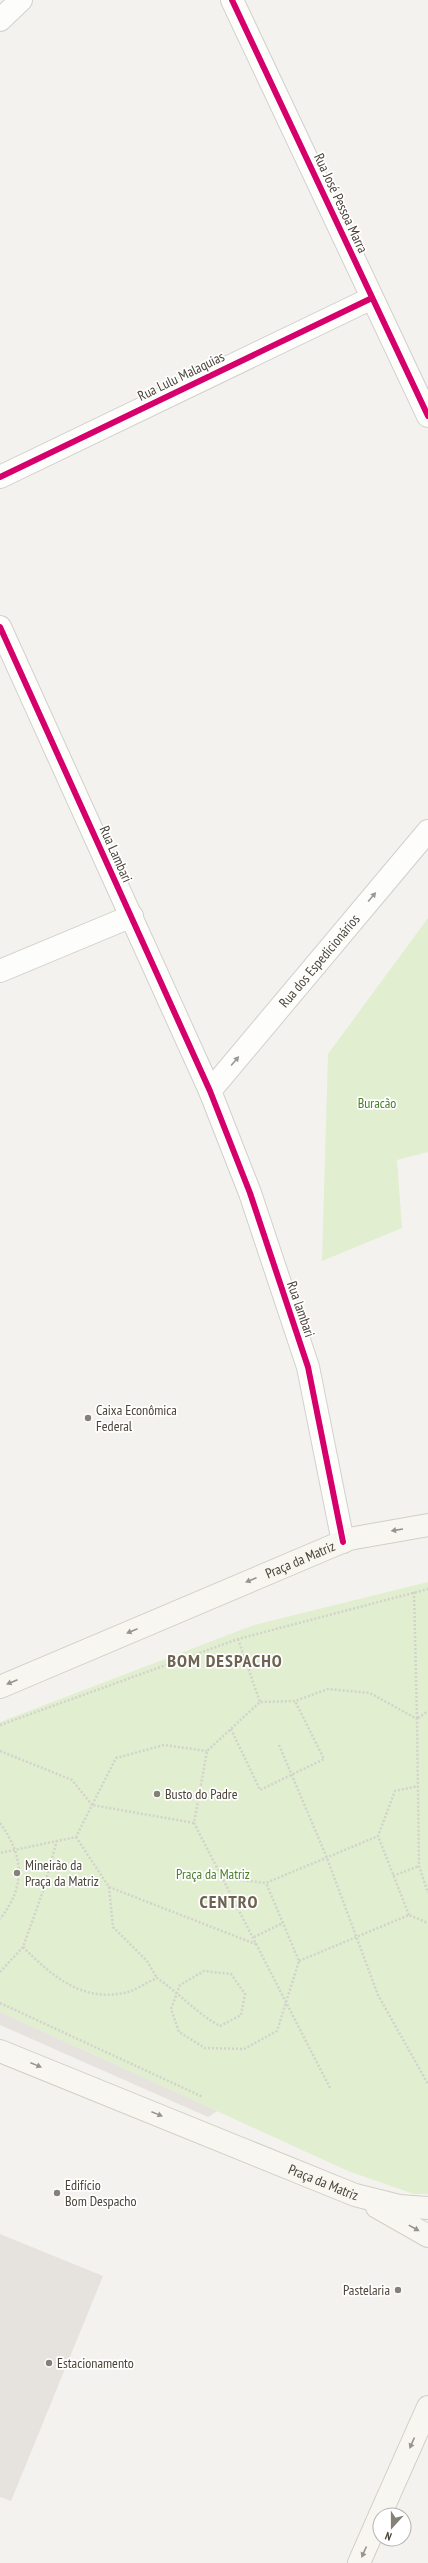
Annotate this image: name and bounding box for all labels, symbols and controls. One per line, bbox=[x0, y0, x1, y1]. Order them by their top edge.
street label: Rua José Pessoa Marra bbox=[310, 150, 372, 256]
street label: Rua Lulu Malaquias bbox=[135, 347, 228, 405]
street label: Rua Lambari bbox=[96, 823, 136, 885]
one-way arrow bbox=[368, 892, 377, 902]
street label: Rua dos Espedicionários bbox=[275, 910, 364, 1011]
one-way arrow bbox=[230, 1056, 239, 1066]
park label: Buracão bbox=[358, 1094, 396, 1112]
street label: Rua lambari bbox=[283, 1279, 319, 1339]
place label: Caixa Econômica Federal bbox=[96, 1401, 177, 1435]
marker: Caixa Econômica Federal bbox=[83, 1413, 93, 1423]
one-way arrow bbox=[391, 1527, 403, 1533]
street label: Praça da Matriz bbox=[263, 1537, 338, 1582]
one-way arrow bbox=[246, 1577, 257, 1583]
one-way arrow bbox=[126, 1628, 137, 1634]
district label: BOM DESPACHO bbox=[167, 1649, 283, 1672]
one-way arrow bbox=[7, 1679, 18, 1685]
place label: Busto do Padre bbox=[165, 1785, 238, 1803]
marker: Busto do Padre bbox=[152, 1789, 162, 1799]
place label: Mineirão da Praça da Matriz bbox=[25, 1856, 99, 1890]
park label: Praça da Matriz bbox=[176, 1865, 250, 1883]
marker: Mineirão da Praça da Matriz bbox=[12, 1868, 22, 1878]
district label: CENTRO bbox=[200, 1890, 258, 1913]
one-way arrow bbox=[31, 2063, 43, 2069]
one-way arrow bbox=[151, 2111, 162, 2117]
street label: Praça da Matriz bbox=[286, 2160, 360, 2204]
place label: Edifício Bom Despacho bbox=[65, 2176, 136, 2210]
marker: Edifício Bom Despacho bbox=[52, 2188, 62, 2198]
one-way arrow bbox=[408, 2224, 420, 2231]
place label: Pastelaria bbox=[343, 2281, 390, 2299]
marker: Pastelaria bbox=[393, 2285, 403, 2295]
place label: Estacionamento bbox=[57, 2354, 134, 2372]
marker: Estacionamento bbox=[44, 2358, 54, 2368]
one-way arrow bbox=[409, 2438, 415, 2449]
north arrow bbox=[372, 2507, 412, 2547]
text: N bbox=[383, 2529, 394, 2544]
one-way arrow bbox=[361, 2546, 367, 2558]

